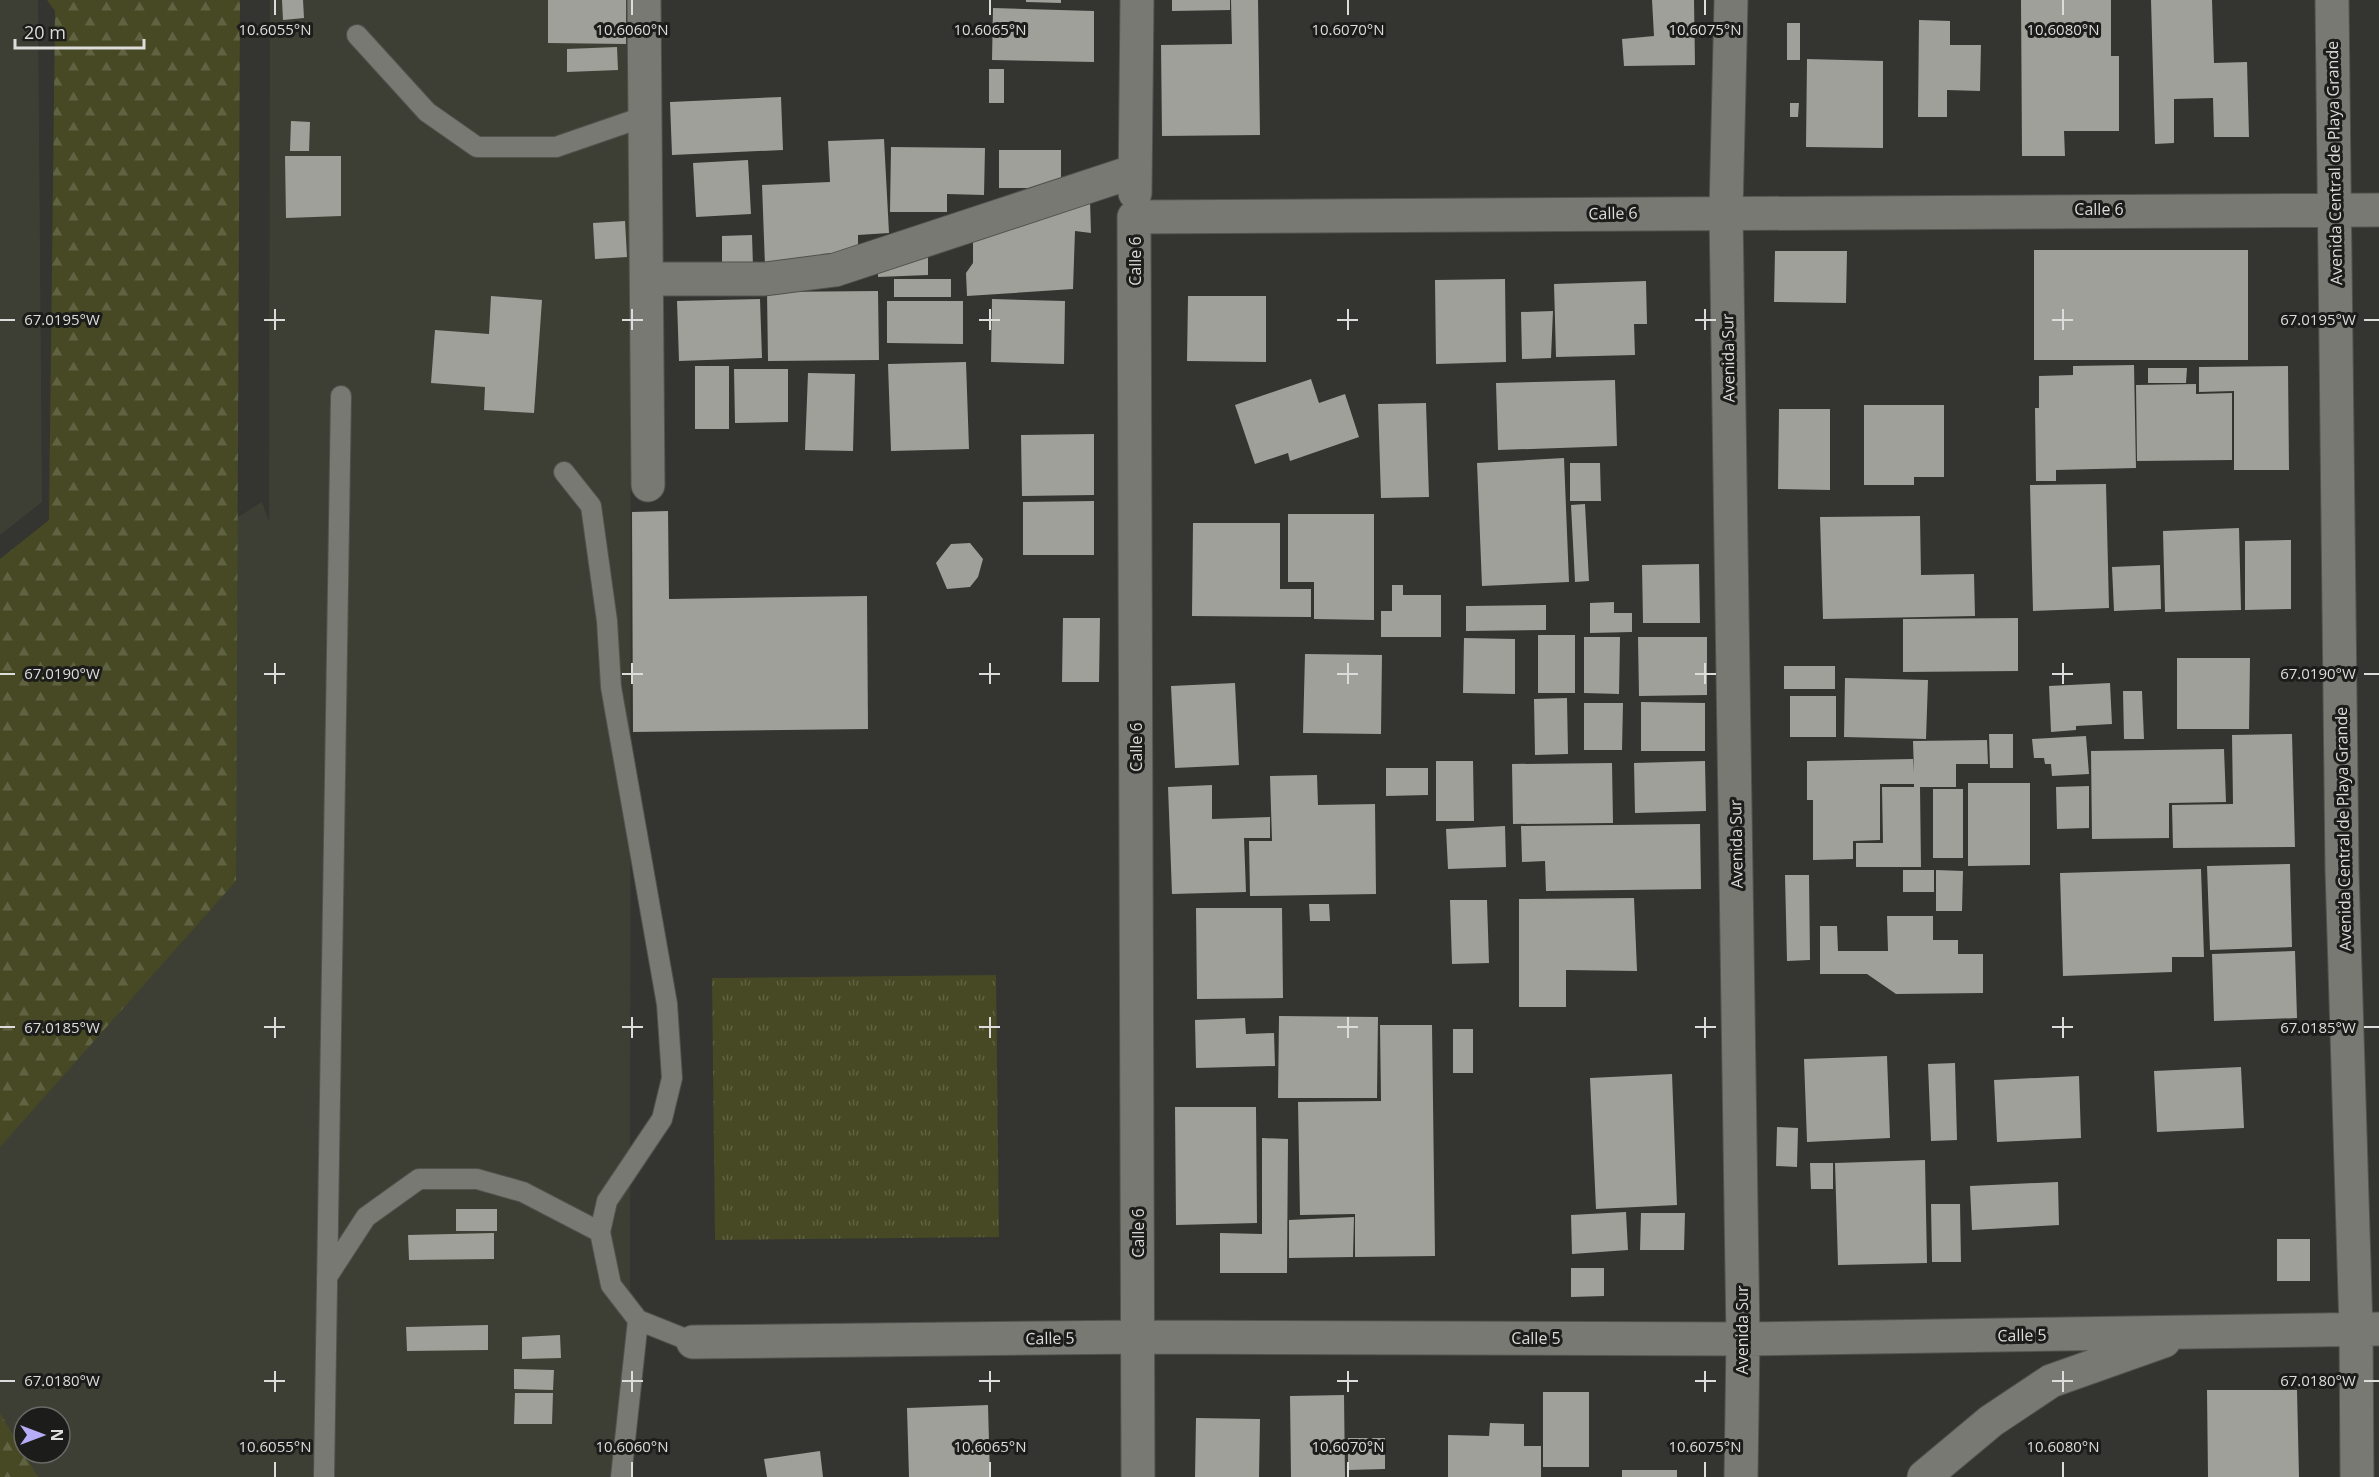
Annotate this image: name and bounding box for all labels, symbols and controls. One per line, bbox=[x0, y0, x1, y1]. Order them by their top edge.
scale bar bbox=[15, 12, 144, 50]
text: 10.6055°N bbox=[238, 19, 312, 39]
text: 10.6060°N bbox=[595, 19, 669, 39]
text: 10.6065°N bbox=[953, 19, 1027, 39]
text: 10.6070°N bbox=[1311, 19, 1385, 39]
text: 10.6075°N bbox=[1668, 19, 1742, 39]
text: 10.6080°N bbox=[2026, 19, 2100, 39]
text: 20 m bbox=[24, 20, 66, 44]
street label: Avenida Central de Playa Grande bbox=[2321, 41, 2347, 285]
street label: Calle 6 bbox=[2074, 198, 2124, 220]
street label: Calle 6 bbox=[1588, 202, 1638, 224]
street label: Calle 6 bbox=[1124, 236, 1146, 286]
text: 67.0195°W bbox=[24, 309, 100, 329]
text: 67.0195°W bbox=[2280, 309, 2356, 329]
street label: Avenida Sur bbox=[1716, 313, 1740, 403]
text: 67.0190°W bbox=[24, 663, 100, 683]
text: 67.0190°W bbox=[2280, 663, 2356, 683]
street label: Avenida Central de Playa Grande bbox=[2330, 707, 2356, 951]
street label: Calle 6 bbox=[1125, 722, 1147, 772]
street label: Avenida Sur bbox=[1724, 799, 1748, 889]
text: 67.0185°W bbox=[24, 1017, 100, 1037]
text: 67.0185°W bbox=[2280, 1017, 2356, 1037]
street label: Calle 6 bbox=[1127, 1208, 1149, 1258]
street label: Avenida Sur bbox=[1731, 1285, 1753, 1374]
street label: Calle 5 bbox=[1997, 1324, 2047, 1346]
street label: Calle 5 bbox=[1025, 1327, 1075, 1349]
street label: Calle 5 bbox=[1511, 1327, 1561, 1349]
text: 67.0180°W bbox=[24, 1370, 100, 1390]
text: 67.0180°W bbox=[2280, 1370, 2356, 1390]
north arrow bbox=[12, 1405, 72, 1465]
text: N bbox=[46, 1428, 68, 1442]
text: 10.6055°N bbox=[238, 1436, 312, 1456]
text: 10.6060°N bbox=[595, 1436, 669, 1456]
text: 10.6065°N bbox=[953, 1436, 1027, 1456]
text: 10.6070°N bbox=[1311, 1436, 1385, 1456]
text: 10.6075°N bbox=[1668, 1436, 1742, 1456]
text: 10.6080°N bbox=[2026, 1436, 2100, 1456]

